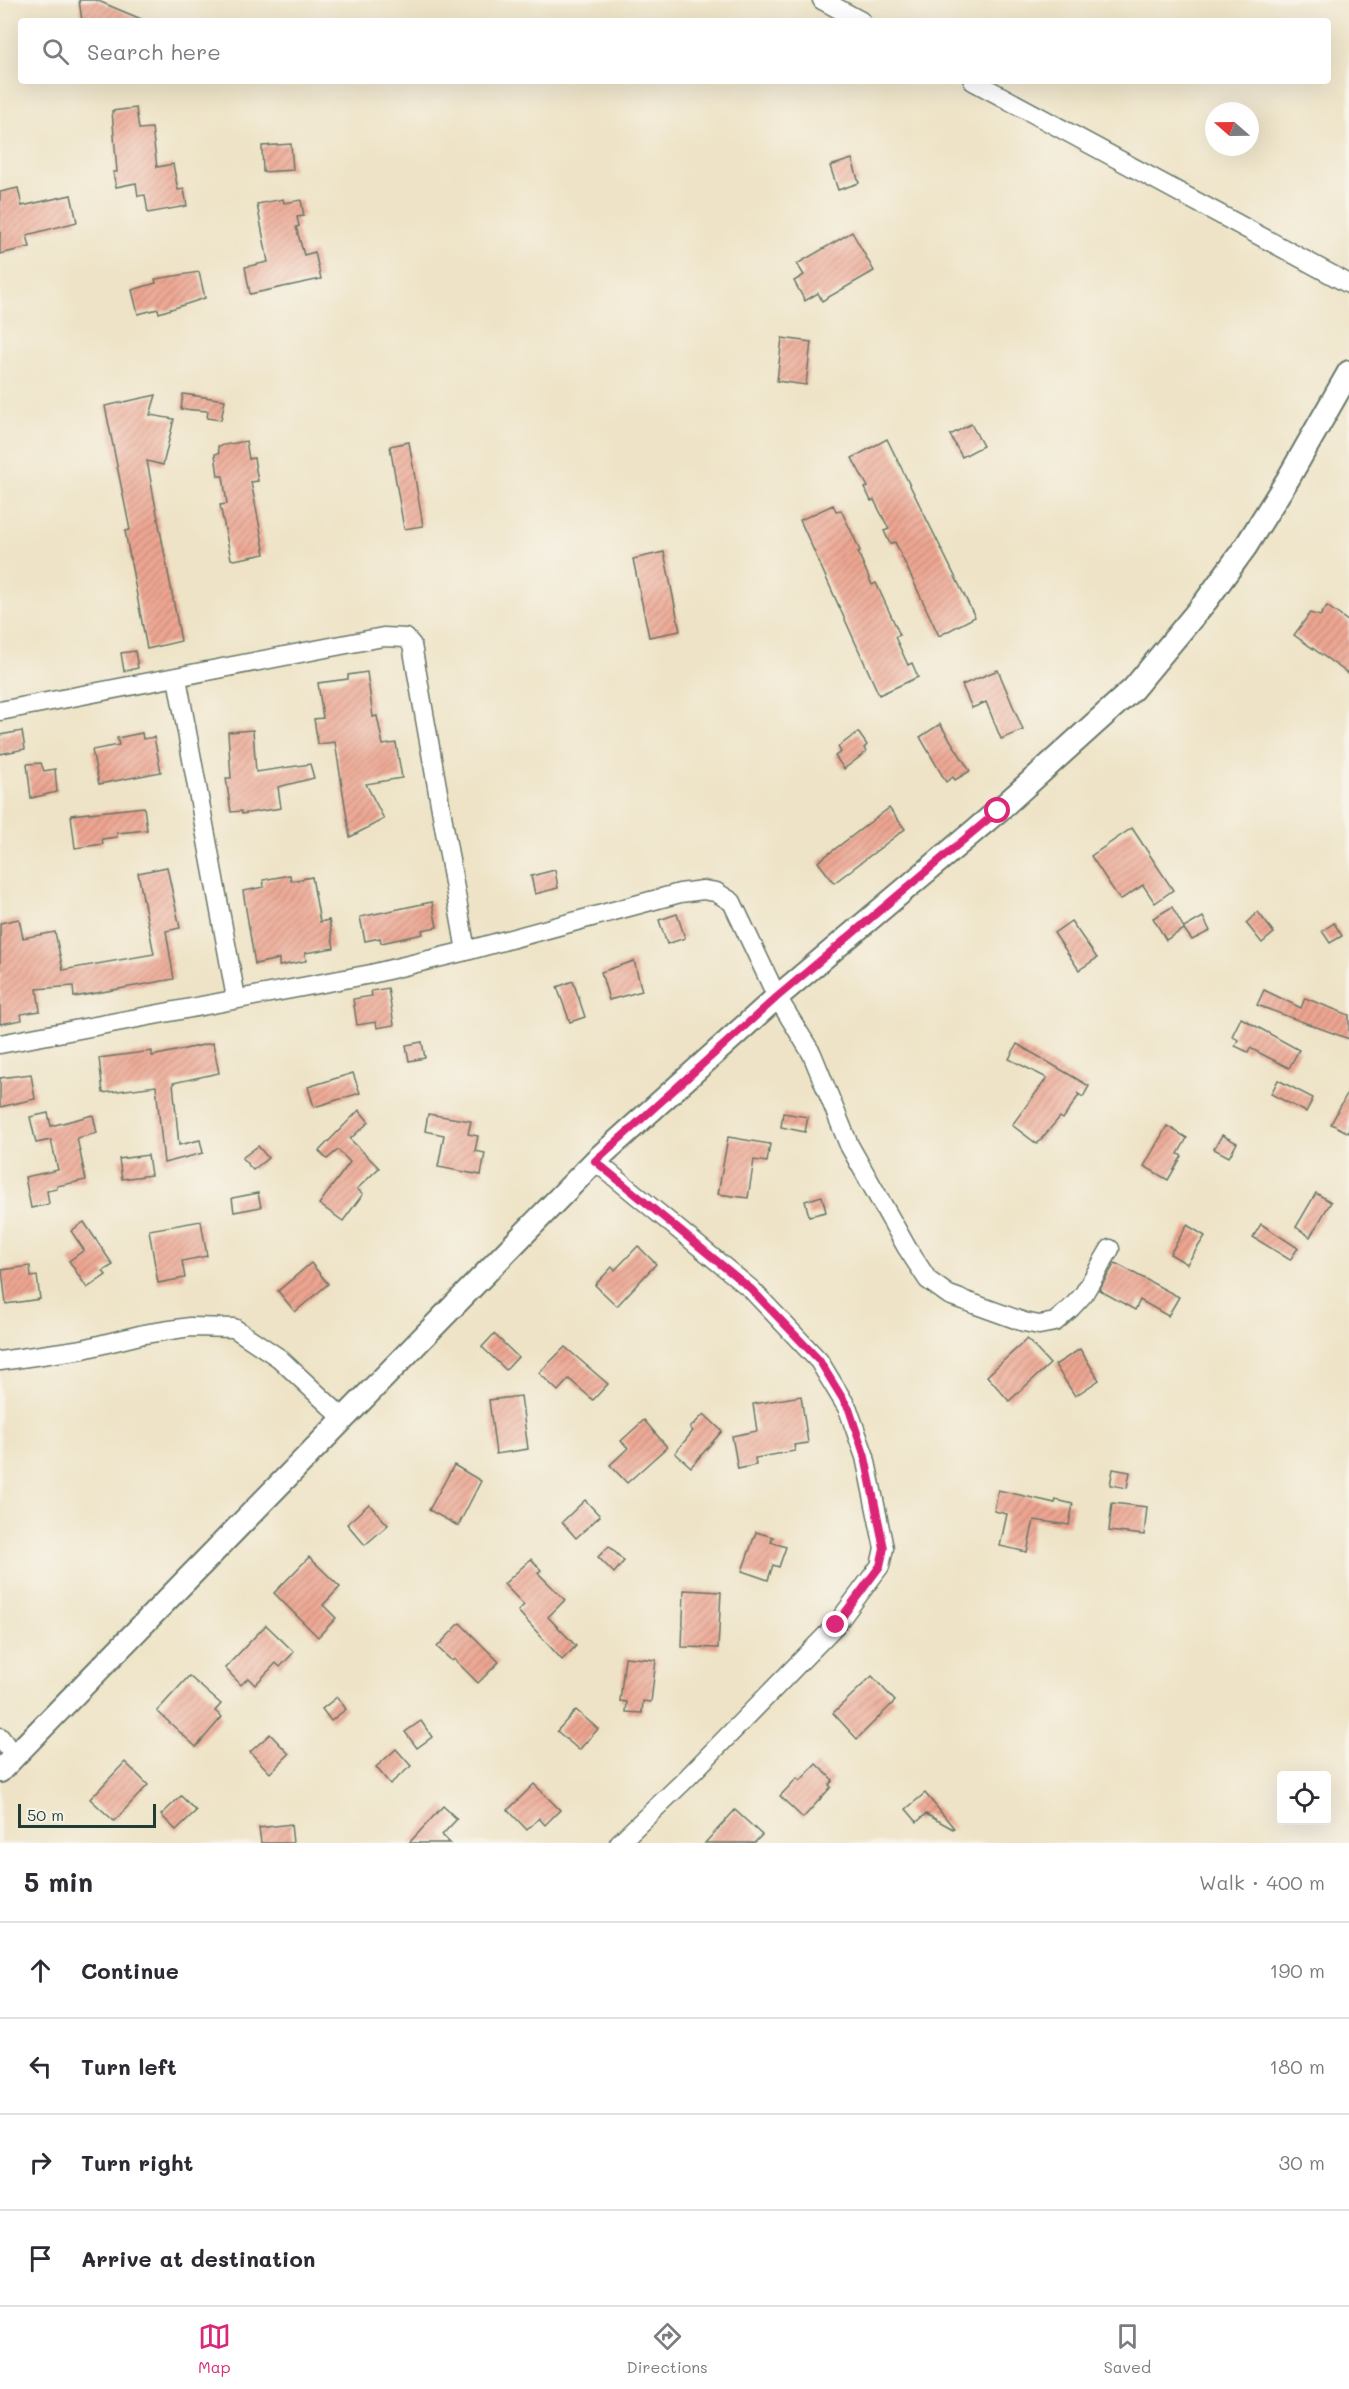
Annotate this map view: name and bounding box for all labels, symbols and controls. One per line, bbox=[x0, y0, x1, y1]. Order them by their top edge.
search box bbox=[18, 18, 1331, 84]
icon: search bbox=[39, 35, 72, 68]
text: Search here bbox=[87, 37, 221, 66]
north arrow bbox=[1205, 102, 1259, 156]
route start bbox=[984, 797, 1010, 823]
route end bbox=[822, 1611, 848, 1637]
map controls bbox=[1277, 1771, 1331, 1825]
button: locate bbox=[1277, 1771, 1331, 1825]
scale bar bbox=[18, 1801, 156, 1828]
text: 50 m bbox=[27, 1804, 64, 1825]
text: 5 min bbox=[24, 1865, 93, 1899]
text: Walk · 400 m bbox=[1199, 1869, 1325, 1895]
icon: ahead bbox=[24, 1954, 57, 1987]
text: Continue bbox=[81, 1956, 179, 1985]
text: 190 m bbox=[1270, 1957, 1325, 1983]
icon: left bbox=[24, 2050, 57, 2083]
text: Turn left bbox=[81, 2052, 177, 2081]
text: 180 m bbox=[1269, 2053, 1325, 2079]
icon: right bbox=[24, 2146, 57, 2179]
text: Turn right bbox=[81, 2148, 193, 2177]
text: 30 m bbox=[1279, 2149, 1325, 2175]
icon: arrive bbox=[24, 2242, 57, 2275]
text: Arrive at destination bbox=[81, 2244, 316, 2273]
tab: Map bbox=[198, 2320, 231, 2377]
tab: Directions bbox=[627, 2320, 708, 2377]
tab: Saved bbox=[1104, 2320, 1151, 2377]

